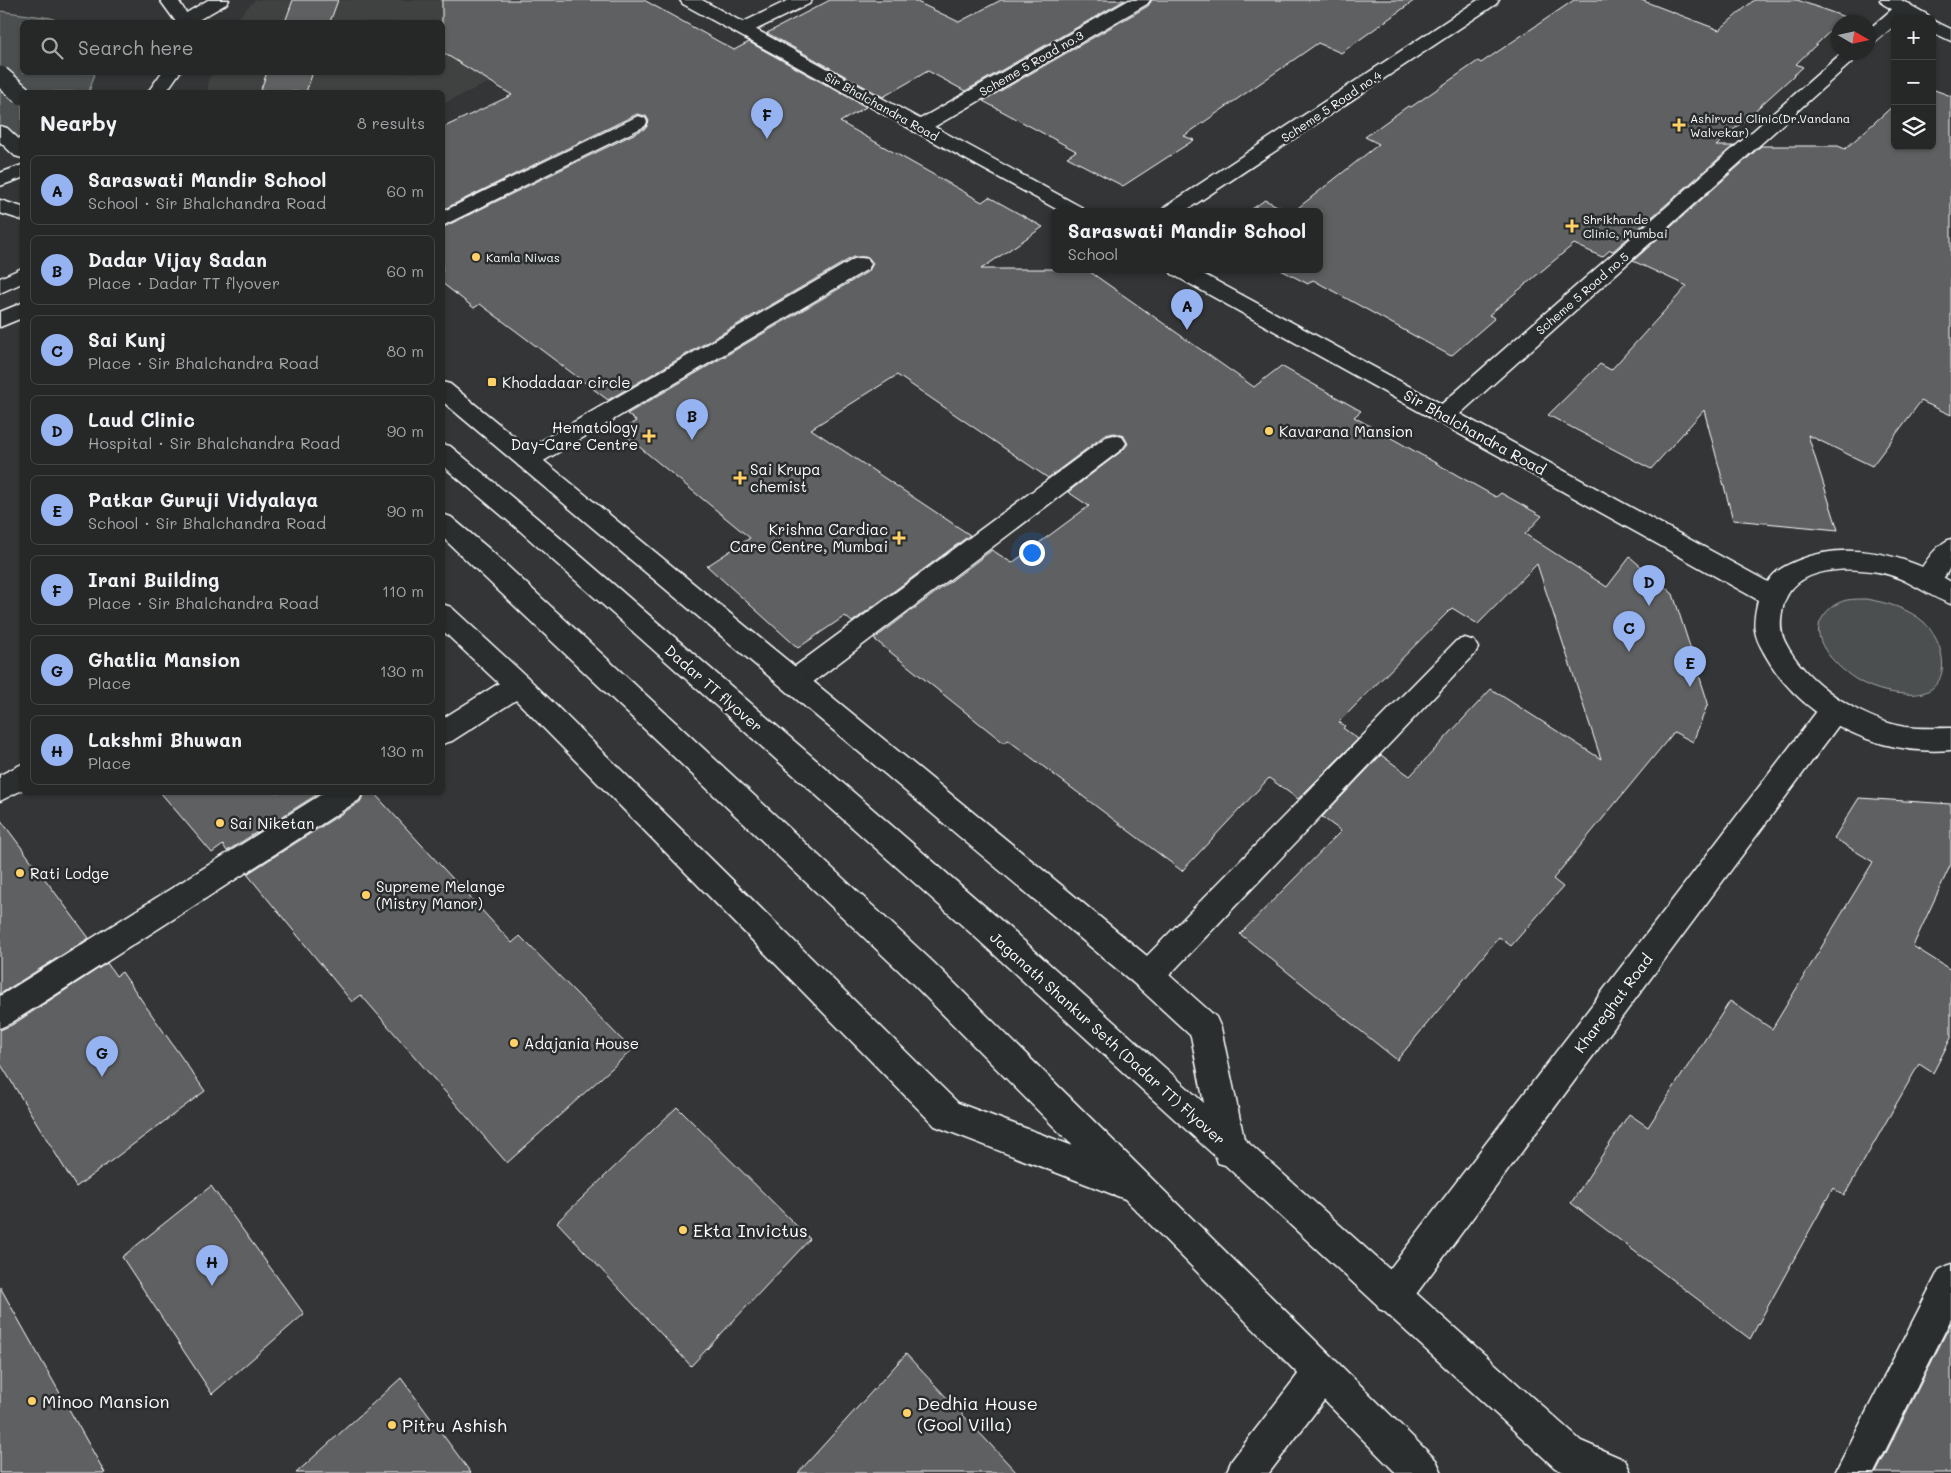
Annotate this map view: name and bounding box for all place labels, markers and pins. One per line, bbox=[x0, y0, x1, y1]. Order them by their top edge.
pin: F bbox=[751, 98, 783, 139]
place label: Ashirvad Clinic(Dr.Vandana Walvekar) bbox=[1690, 110, 1850, 140]
marker: Ashirvad Clinic(Dr.Vandana Walvekar) bbox=[1672, 118, 1686, 132]
place label: Shrikhande Clinic, Mumbai bbox=[1583, 211, 1668, 241]
marker: Shrikhande Clinic, Mumbai bbox=[1565, 219, 1579, 233]
place label: Kamla Niwas bbox=[486, 249, 560, 265]
marker: Kamla Niwas bbox=[470, 251, 482, 263]
pin: A bbox=[1171, 289, 1203, 330]
place label: Khodadaar circle bbox=[502, 372, 631, 392]
marker: Khodadaar circle bbox=[486, 376, 498, 388]
pin: B bbox=[676, 399, 708, 440]
place label: Hematology Day-Care Centre bbox=[511, 417, 638, 454]
place label: Kavarana Mansion bbox=[1279, 421, 1413, 441]
marker: Kavarana Mansion bbox=[1263, 425, 1275, 437]
marker: Hematology Day-Care Centre bbox=[642, 429, 656, 443]
place label: Sai Krupa chemist bbox=[750, 459, 821, 496]
marker: Sai Krupa chemist bbox=[734, 472, 746, 484]
place label: Krishna Cardiac Care Centre, Mumbai bbox=[730, 519, 888, 556]
marker: Krishna Cardiac Care Centre, Mumbai bbox=[892, 531, 906, 545]
pin: D bbox=[1633, 565, 1665, 606]
pin: C bbox=[1613, 611, 1645, 652]
pin: E bbox=[1674, 646, 1706, 687]
place label: Sai Niketan bbox=[230, 813, 314, 833]
marker: Sai Niketan bbox=[214, 817, 226, 829]
place label: Rati Lodge bbox=[30, 863, 109, 883]
marker: Rati Lodge bbox=[14, 867, 26, 879]
place label: Supreme Melange (Mistry Manor) bbox=[376, 876, 505, 913]
marker: Supreme Melange (Mistry Manor) bbox=[360, 889, 372, 901]
place label: Adajania House bbox=[524, 1033, 639, 1053]
pin: G bbox=[86, 1036, 118, 1077]
marker: Adajania House bbox=[508, 1037, 520, 1049]
place label: Ekta Invictus bbox=[693, 1218, 808, 1242]
marker: Ekta Invictus bbox=[677, 1224, 689, 1236]
pin: H bbox=[196, 1245, 228, 1286]
place label: Minoo Mansion bbox=[42, 1389, 169, 1413]
place label: Dedhia House (Gool Villa) bbox=[917, 1391, 1038, 1436]
marker: Minoo Mansion bbox=[26, 1395, 38, 1407]
marker: Dedhia House (Gool Villa) bbox=[901, 1407, 913, 1419]
place label: Pitru Ashish bbox=[402, 1413, 507, 1437]
marker: Pitru Ashish bbox=[386, 1419, 398, 1431]

